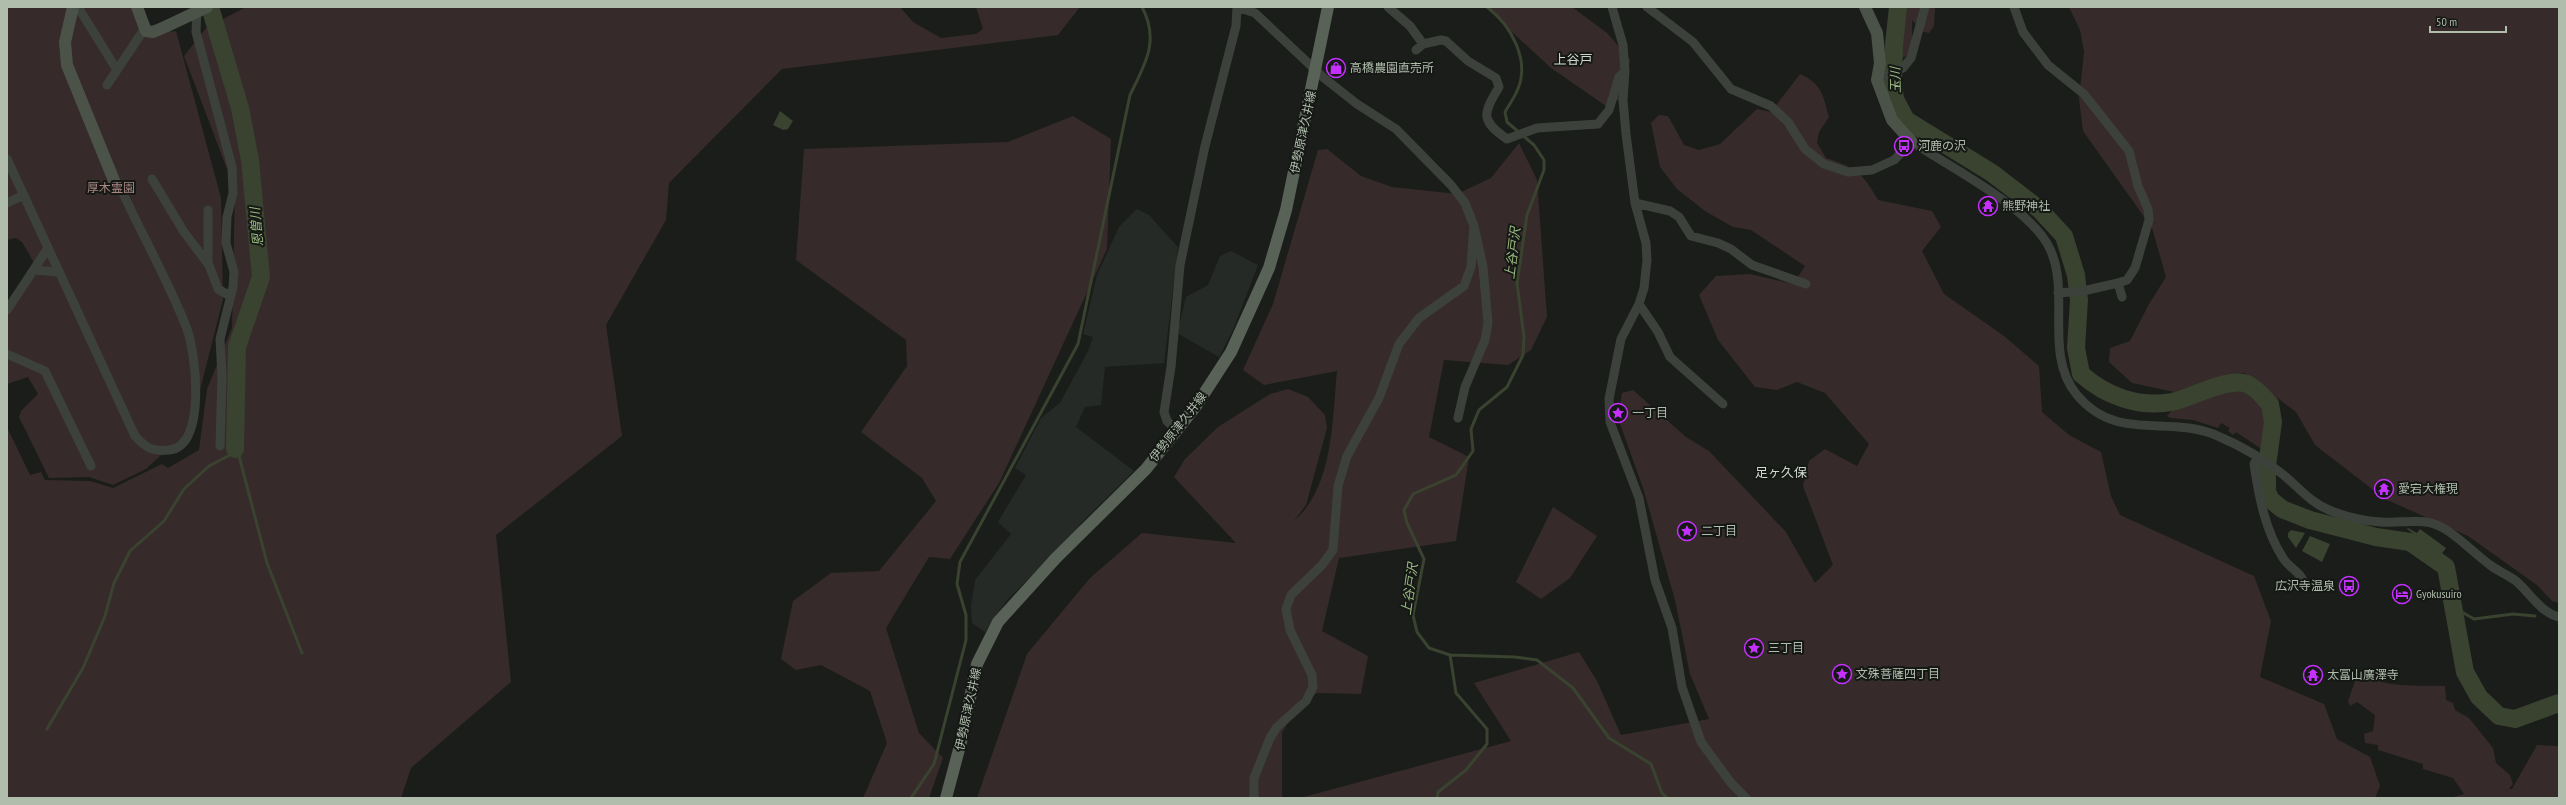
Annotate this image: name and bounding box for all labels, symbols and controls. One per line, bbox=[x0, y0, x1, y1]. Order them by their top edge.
scale bar bbox=[2430, 8, 2506, 34]
text: 50 m bbox=[2436, 14, 2457, 29]
district label: 上谷戸 bbox=[1553, 51, 1593, 68]
shop icon: 高橋農園直売所 bbox=[1325, 57, 1347, 79]
place label: 高橋農園直売所 bbox=[1350, 60, 1434, 75]
water label: 玉川 bbox=[1887, 65, 1904, 93]
street label: 伊勢原津久井線 bbox=[1286, 89, 1319, 175]
bus stop icon: 河鹿の沢 bbox=[1893, 135, 1915, 157]
place label: 河鹿の沢 bbox=[1918, 138, 1966, 153]
park label: 厚木霊園 bbox=[87, 180, 135, 195]
temple icon: 熊野神社 bbox=[1977, 195, 1999, 217]
place label: 熊野神社 bbox=[2002, 198, 2050, 213]
water label: 恩曽川 bbox=[246, 205, 267, 247]
water label: 上谷戸沢 bbox=[1501, 224, 1524, 280]
street label: 伊勢原津久井線 bbox=[1146, 389, 1209, 464]
place icon: 一丁目 bbox=[1607, 402, 1629, 424]
place label: 一丁目 bbox=[1632, 405, 1668, 420]
district label: 足ヶ久保 bbox=[1755, 464, 1807, 481]
temple icon: 愛宕大権現 bbox=[2373, 478, 2395, 500]
place label: 愛宕大権現 bbox=[2398, 481, 2458, 496]
place icon: 二丁目 bbox=[1676, 520, 1698, 542]
place label: 二丁目 bbox=[1701, 523, 1737, 538]
water label: 上谷戸沢 bbox=[1397, 560, 1422, 616]
bus stop icon: 広沢寺温泉 bbox=[2338, 575, 2360, 597]
place label: 広沢寺温泉 bbox=[2275, 578, 2335, 593]
hotel icon: Gyokusuiro bbox=[2391, 583, 2413, 605]
place label: Gyokusuiro bbox=[2416, 586, 2462, 601]
place icon: 三丁目 bbox=[1743, 637, 1765, 659]
place label: 三丁目 bbox=[1768, 640, 1804, 655]
place icon: 文殊菩薩四丁目 bbox=[1831, 663, 1853, 685]
temple icon: 太冨山廣澤寺 bbox=[2302, 664, 2324, 686]
street label: 伊勢原津久井線 bbox=[951, 666, 984, 752]
place label: 文殊菩薩四丁目 bbox=[1856, 666, 1940, 681]
place label: 太冨山廣澤寺 bbox=[2327, 667, 2399, 682]

